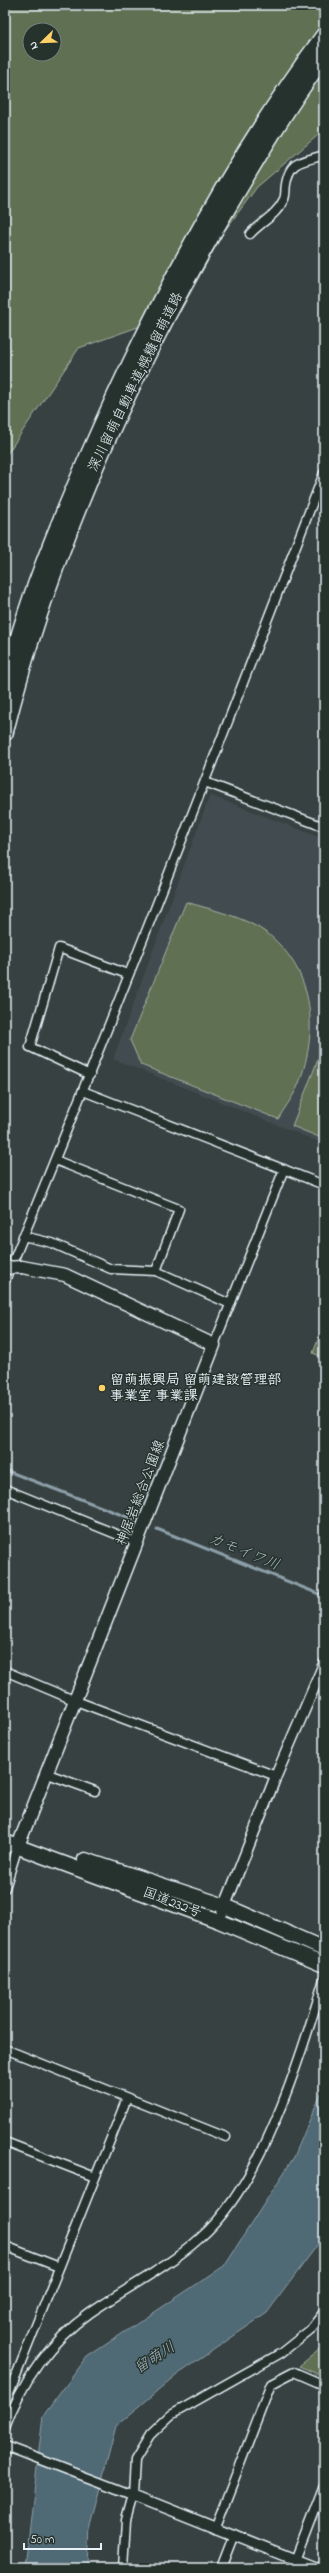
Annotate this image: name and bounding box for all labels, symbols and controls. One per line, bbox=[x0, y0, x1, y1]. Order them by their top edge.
north arrow bbox=[22, 22, 62, 62]
text: N bbox=[25, 39, 43, 52]
street label: 深川留萌自動車道;幌糠留萌道路 bbox=[83, 288, 189, 476]
place label: 留萌振興局 留萌建設管理部 事業室 事業課 bbox=[110, 1370, 282, 1407]
marker: 留萌振興局 留萌建設管理部 事業室 事業課 bbox=[97, 1383, 107, 1393]
street label: 神居岩総合公園線 bbox=[111, 1437, 171, 1549]
water label: カモイワ川 bbox=[205, 1528, 283, 1576]
street label: 国道232号 bbox=[139, 1882, 205, 1924]
water label: 留萌川 bbox=[130, 2337, 180, 2379]
scale bar bbox=[24, 2525, 101, 2551]
text: 50 m bbox=[30, 2531, 54, 2549]

